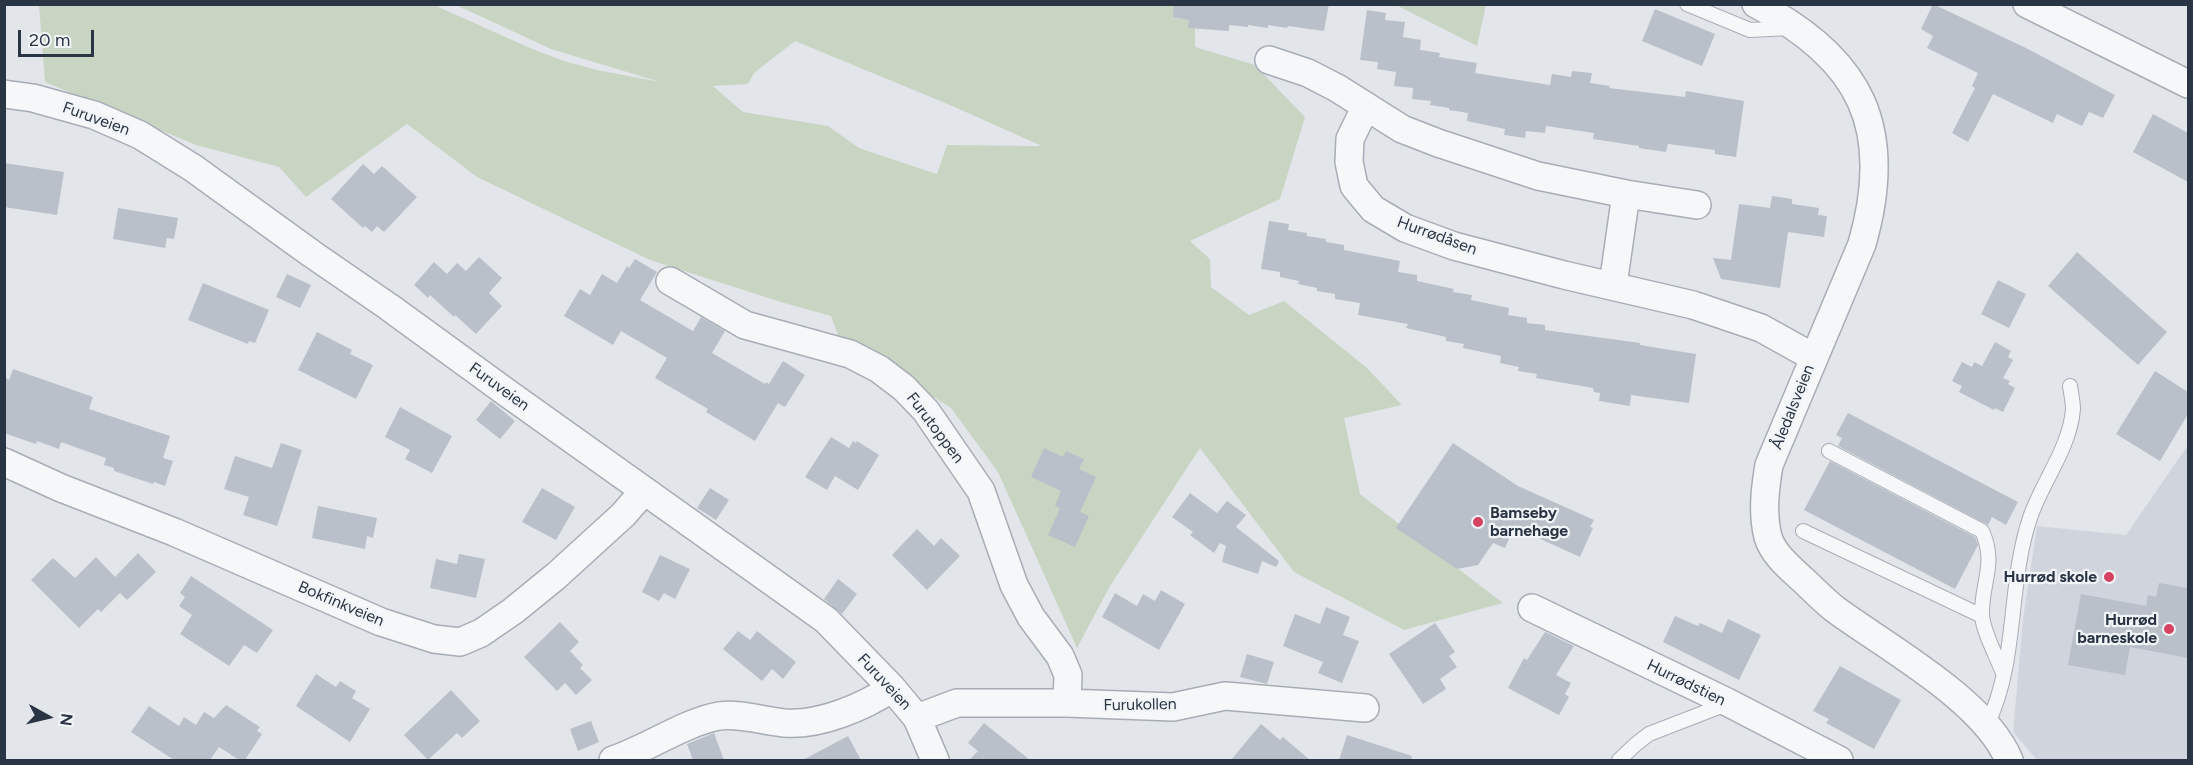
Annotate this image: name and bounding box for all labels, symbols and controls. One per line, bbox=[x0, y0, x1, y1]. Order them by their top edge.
scale bar bbox=[21, 18, 98, 56]
text: 20 m bbox=[29, 29, 70, 51]
street label: Furuveien bbox=[60, 98, 132, 140]
street label: Hurrødåsen bbox=[1394, 213, 1480, 259]
street label: Furuveien bbox=[465, 359, 533, 415]
street label: Åledalsveien bbox=[1767, 362, 1819, 452]
street label: Furutoppen bbox=[902, 389, 968, 467]
place label: Bamseby barnehage bbox=[1490, 503, 1568, 541]
marker: Bamseby barnehage bbox=[1471, 515, 1485, 529]
place label: Hurrød skole bbox=[2003, 567, 2097, 587]
marker: Hurrød skole bbox=[2102, 570, 2116, 584]
street label: Bokfinkveien bbox=[295, 577, 387, 631]
place label: Hurrød barneskole bbox=[2077, 610, 2157, 648]
marker: Hurrød barneskole bbox=[2162, 622, 2176, 636]
street label: Furuveien bbox=[853, 650, 915, 714]
street label: Hurrødstien bbox=[1643, 656, 1729, 710]
north arrow bbox=[18, 687, 78, 747]
street label: Furukollen bbox=[1103, 695, 1177, 715]
text: N bbox=[56, 712, 77, 727]

